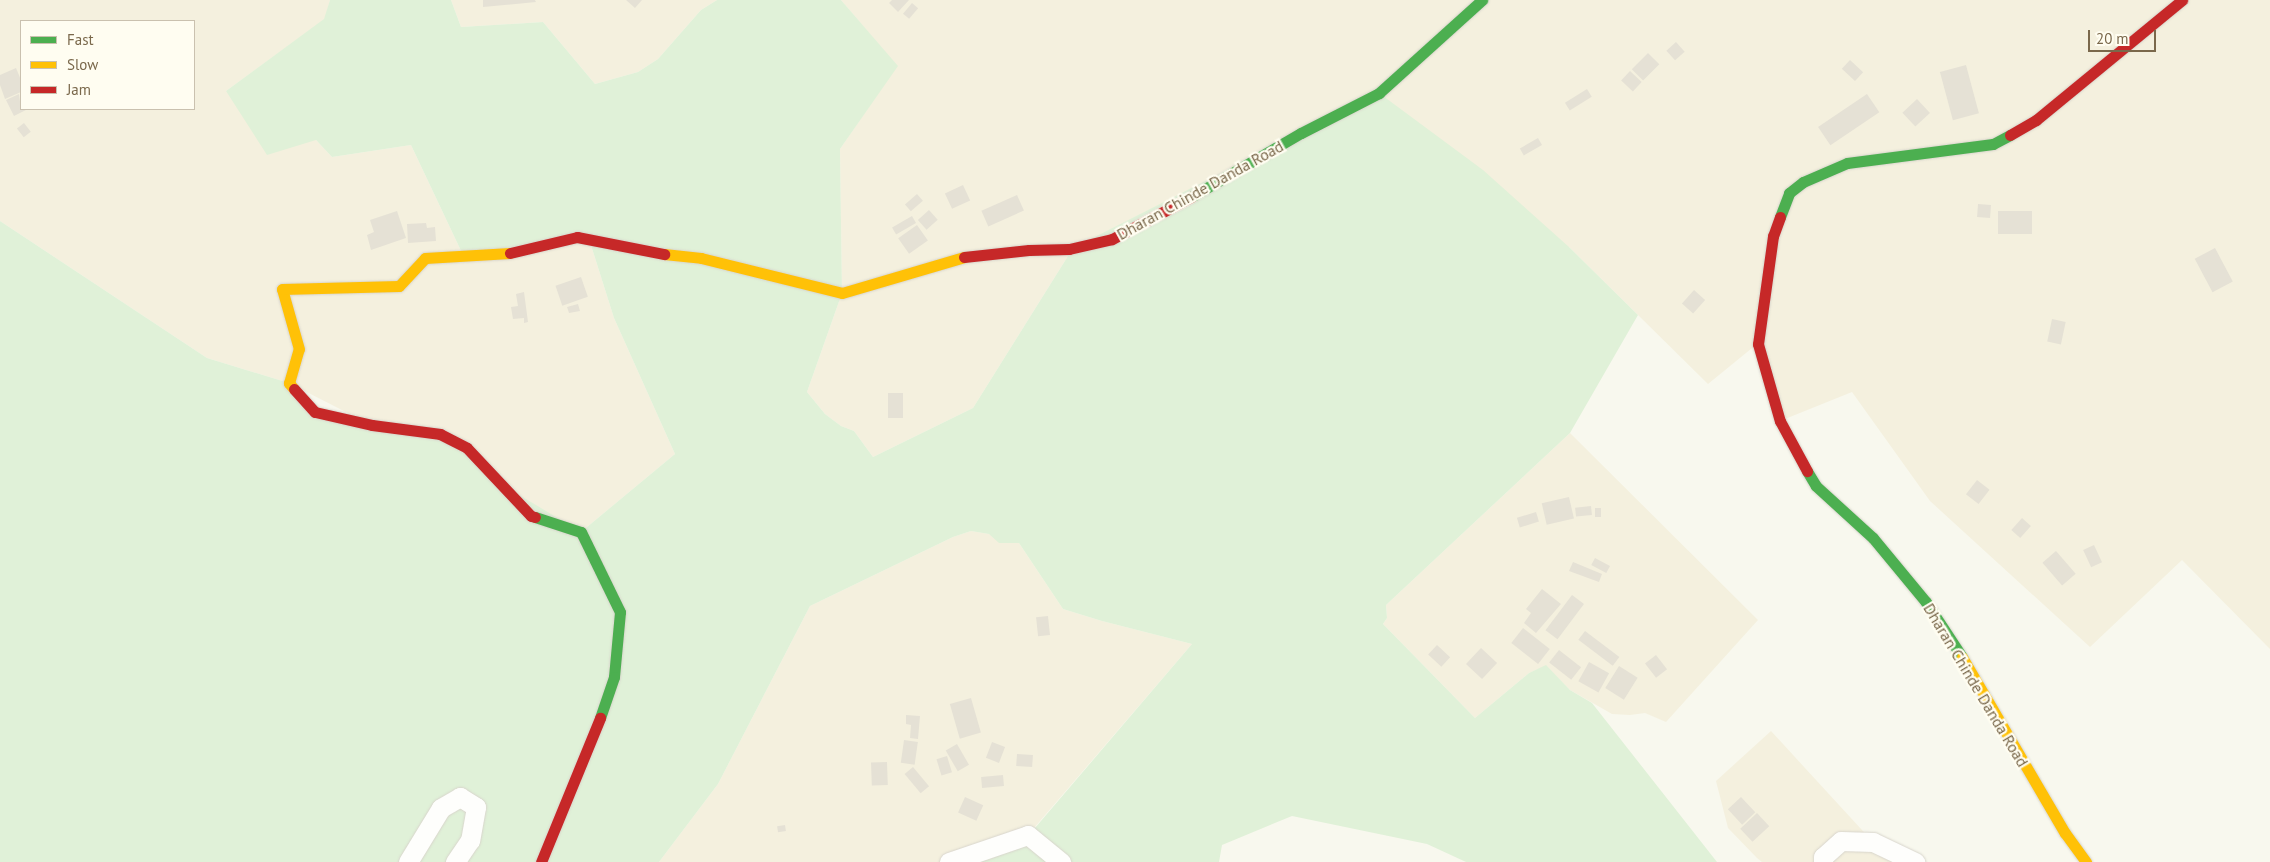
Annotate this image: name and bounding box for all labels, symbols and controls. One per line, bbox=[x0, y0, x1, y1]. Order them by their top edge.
legend bbox=[20, 20, 195, 110]
scale bar bbox=[2090, 20, 2158, 52]
text: 20 m bbox=[2096, 29, 2129, 48]
text: Fast bbox=[67, 30, 94, 49]
text: Slow bbox=[67, 55, 98, 74]
text: Jam bbox=[67, 80, 91, 99]
street label: Dharan Chinde Danda Road bbox=[1113, 136, 1287, 244]
street label: Dharan Chinde Danda Road bbox=[1920, 600, 2032, 770]

